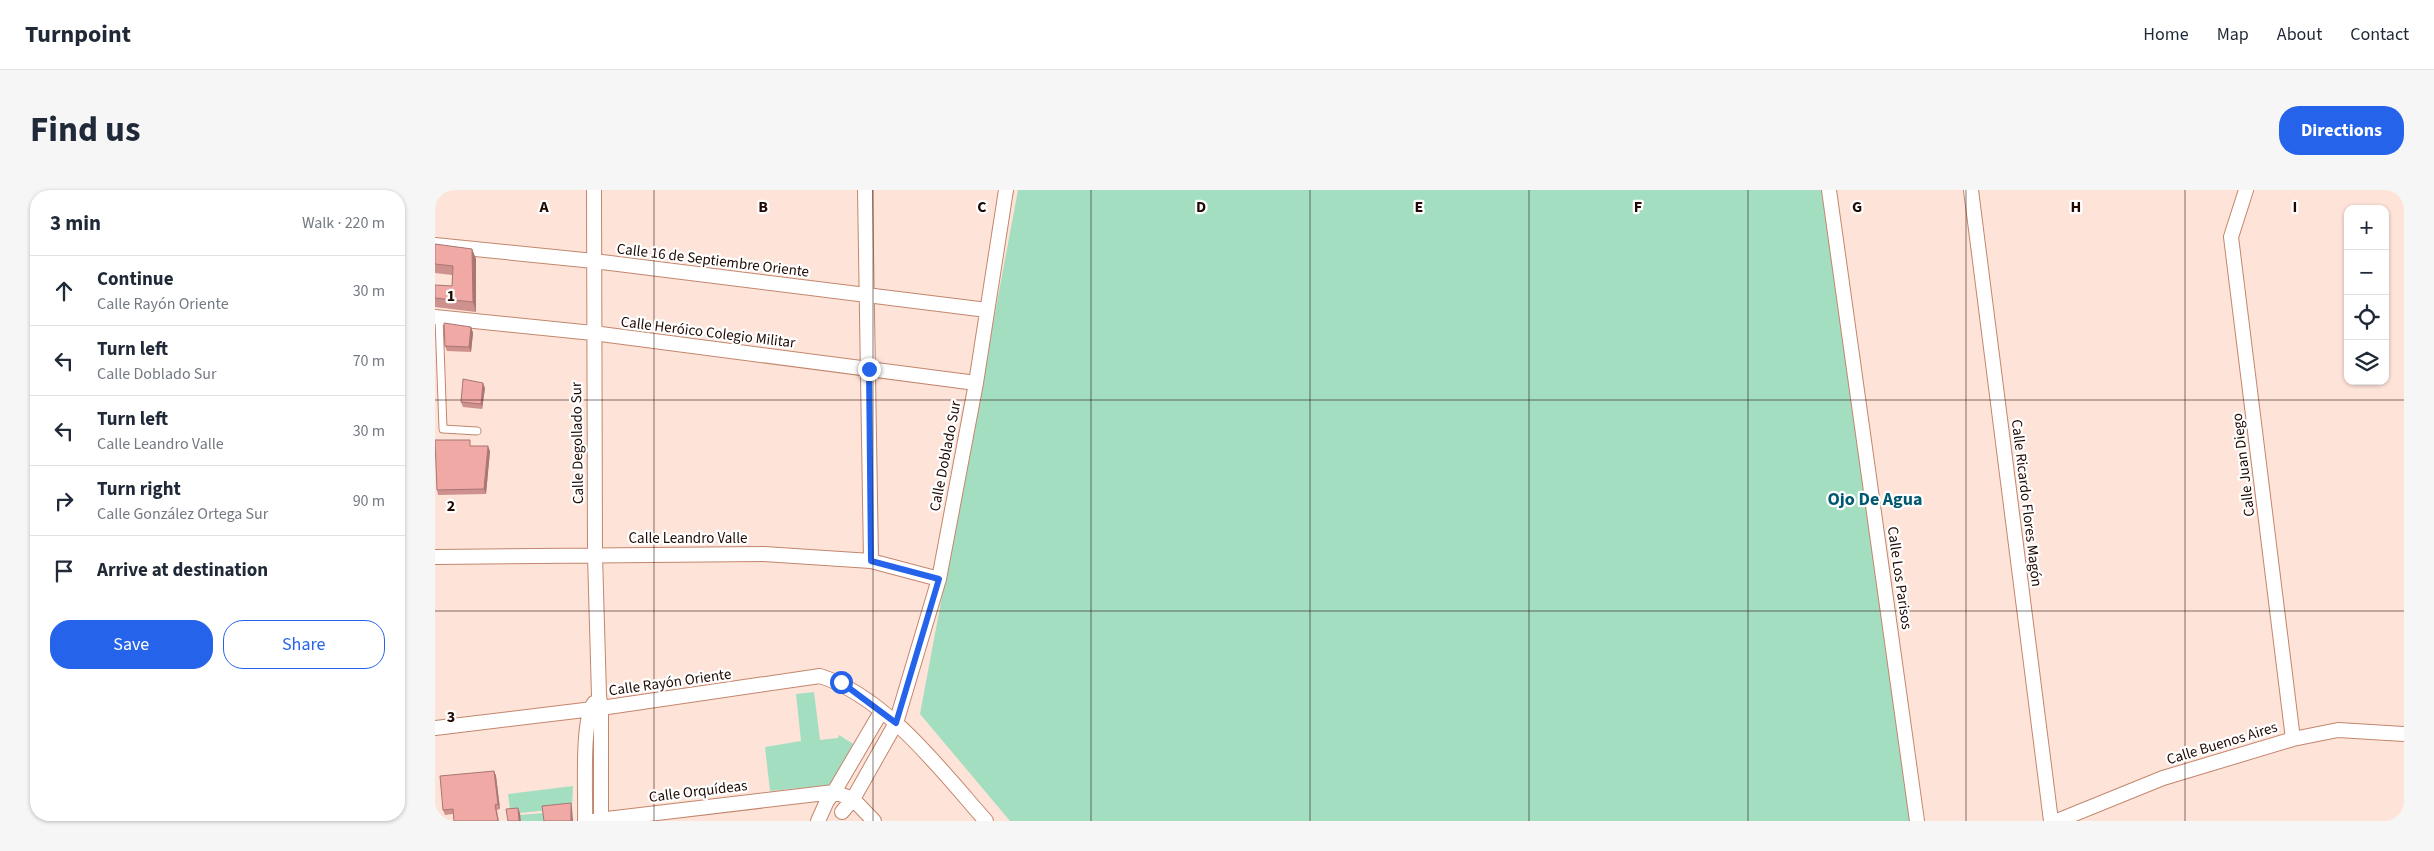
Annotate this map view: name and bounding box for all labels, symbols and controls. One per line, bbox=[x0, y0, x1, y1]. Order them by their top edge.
text: Turnpoint bbox=[25, 17, 131, 52]
text: Home bbox=[2143, 22, 2189, 47]
text: Map bbox=[2217, 22, 2249, 47]
text: About bbox=[2277, 22, 2322, 47]
text: Contact bbox=[2350, 22, 2409, 47]
text: Find us bbox=[30, 105, 140, 155]
button: Directions bbox=[2279, 106, 2404, 155]
text: A bbox=[538, 196, 549, 218]
text: B bbox=[758, 196, 768, 218]
text: C bbox=[977, 196, 987, 218]
text: D bbox=[1196, 196, 1206, 218]
text: E bbox=[1415, 196, 1423, 218]
text: F bbox=[1634, 196, 1642, 218]
text: G bbox=[1852, 196, 1862, 218]
text: H bbox=[2071, 196, 2081, 218]
text: I bbox=[2293, 196, 2297, 218]
map controls bbox=[2344, 205, 2389, 385]
button: + bbox=[2344, 205, 2389, 250]
text: 3 min bbox=[50, 208, 101, 238]
text: Walk · 220 m bbox=[302, 212, 385, 234]
street label: Calle 16 de Septiembre Oriente bbox=[616, 238, 810, 283]
button: − bbox=[2344, 250, 2389, 295]
text: Continue bbox=[97, 266, 174, 293]
icon: ahead bbox=[50, 277, 78, 305]
text: 30 m bbox=[353, 280, 385, 302]
text: 1 bbox=[447, 285, 455, 307]
text: Calle Rayón Oriente bbox=[97, 293, 229, 315]
button: locate bbox=[2344, 295, 2389, 340]
street label: Calle Heróico Colegio Militar bbox=[619, 311, 797, 354]
text: Turn left bbox=[97, 336, 168, 363]
button: layers bbox=[2344, 340, 2389, 385]
icon: left bbox=[50, 347, 78, 375]
text: 70 m bbox=[353, 350, 385, 372]
route end bbox=[858, 358, 881, 381]
text: Calle Doblado Sur bbox=[97, 363, 217, 385]
street label: Calle Degollado Sur bbox=[566, 381, 589, 504]
street label: Calle Doblado Sur bbox=[924, 398, 967, 513]
text: Turn left bbox=[97, 406, 168, 433]
street label: Calle Juan Diego bbox=[2227, 412, 2260, 518]
icon: left bbox=[50, 417, 78, 445]
street label: Calle Ricardo Flores Magón bbox=[2006, 418, 2047, 588]
text: 30 m bbox=[353, 420, 385, 442]
text: Calle Leandro Valle bbox=[97, 433, 224, 455]
text: Turn right bbox=[97, 476, 181, 503]
icon: right bbox=[50, 487, 78, 515]
district label: Ojo De Agua bbox=[1828, 487, 1922, 512]
text: 90 m bbox=[353, 490, 385, 512]
text: 2 bbox=[447, 495, 455, 517]
text: Calle González Ortega Sur bbox=[97, 503, 268, 525]
street label: Calle Los Parisos bbox=[1882, 525, 1917, 631]
street label: Calle Leandro Valle bbox=[629, 528, 747, 549]
icon: arrive bbox=[50, 557, 78, 585]
text: Arrive at destination bbox=[97, 557, 268, 584]
button: Save bbox=[50, 620, 213, 669]
button: Share bbox=[223, 620, 385, 669]
street label: Calle Rayón Oriente bbox=[608, 664, 733, 701]
route start bbox=[830, 671, 853, 694]
text: 3 bbox=[447, 706, 455, 728]
street label: Calle Buenos Aires bbox=[2164, 717, 2280, 770]
street label: Calle Orquídeas bbox=[648, 775, 748, 808]

